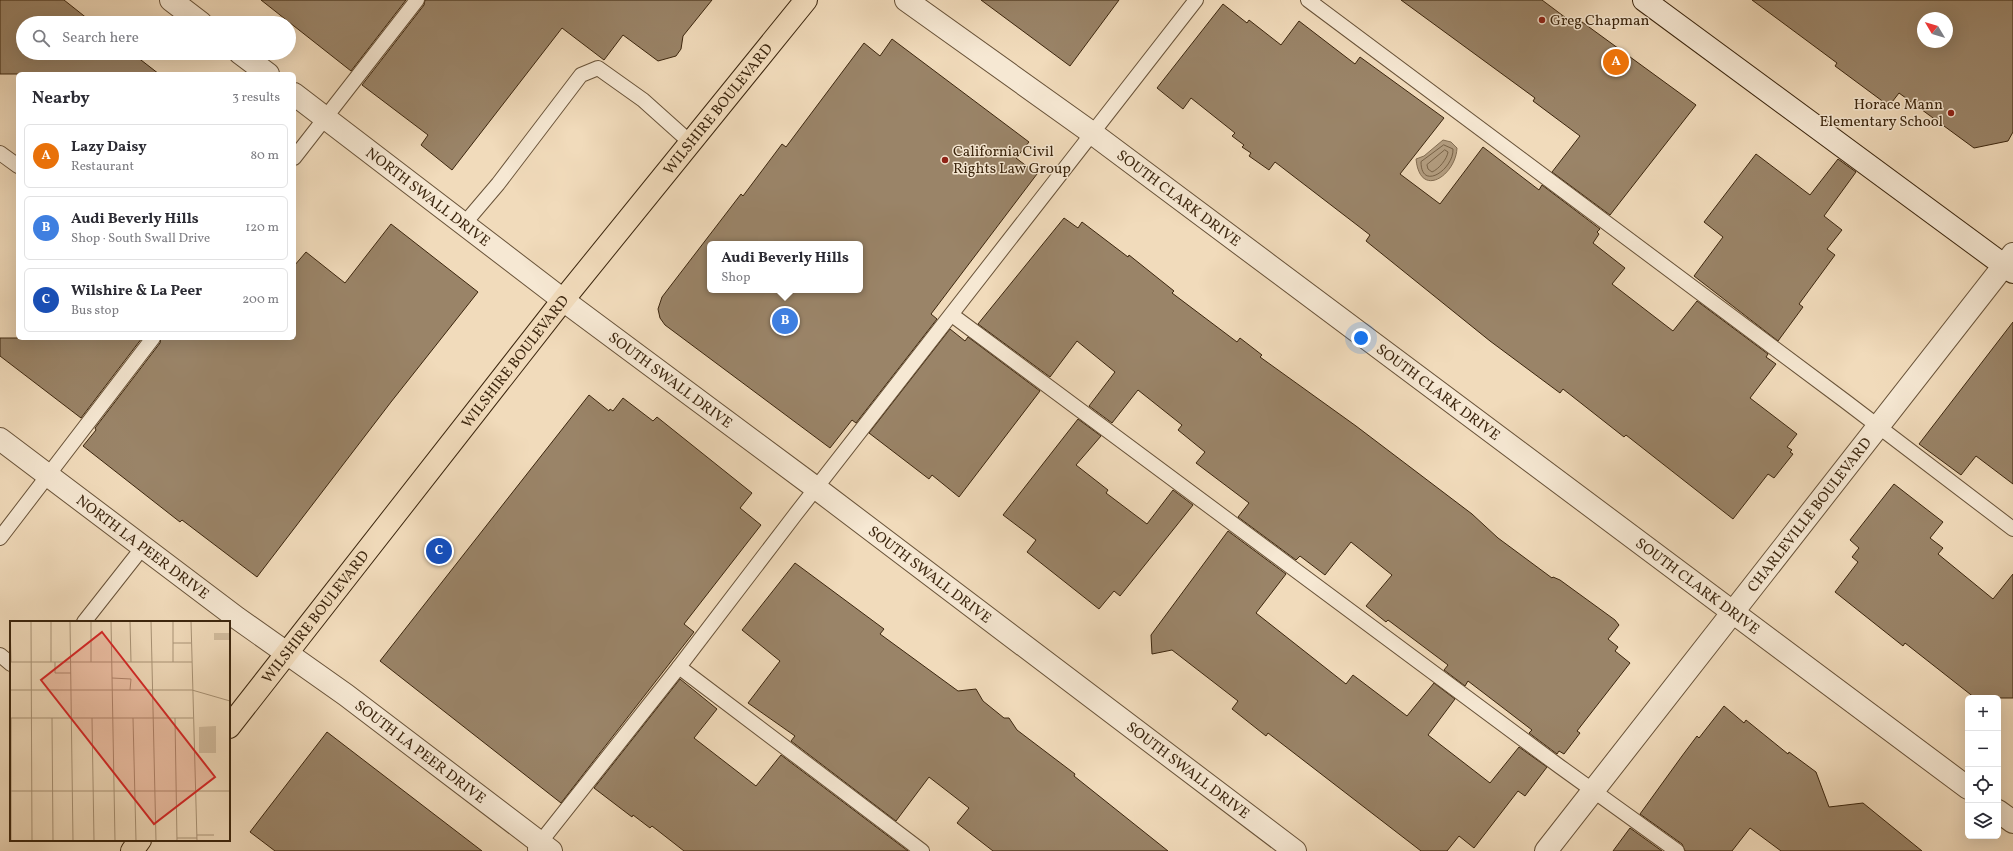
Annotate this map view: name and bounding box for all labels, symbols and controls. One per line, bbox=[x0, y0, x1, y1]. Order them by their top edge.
place label: Greg Chapman bbox=[1550, 11, 1650, 32]
north arrow bbox=[1917, 12, 1953, 48]
marker: Greg Chapman bbox=[1537, 15, 1547, 25]
search box bbox=[16, 16, 296, 60]
icon: search bbox=[30, 27, 52, 49]
text: Search here bbox=[62, 28, 139, 49]
street label: WILSHIRE BOULEVARD bbox=[659, 40, 779, 180]
pin: A bbox=[1603, 47, 1629, 77]
text: Nearby bbox=[32, 87, 90, 110]
text: 3 results bbox=[232, 89, 280, 107]
place label: Horace Mann Elementary School bbox=[1820, 95, 1943, 133]
marker: Horace Mann Elementary School bbox=[1946, 108, 1956, 118]
text: Lazy Daisy bbox=[71, 137, 147, 158]
place label: California Civil Rights Law Group bbox=[953, 142, 1071, 180]
street label: NORTH SWALL DRIVE bbox=[361, 143, 494, 252]
street label: SOUTH CLARK DRIVE bbox=[1111, 146, 1244, 252]
text: A bbox=[41, 147, 51, 165]
text: 80 m bbox=[250, 147, 279, 165]
marker: California Civil Rights Law Group bbox=[940, 155, 950, 165]
text: Restaurant bbox=[71, 158, 134, 176]
text: Audi Beverly Hills bbox=[71, 209, 199, 230]
text: B bbox=[42, 219, 50, 237]
text: 120 m bbox=[245, 219, 279, 237]
text: Shop · South Swall Drive bbox=[71, 230, 210, 248]
popup bbox=[707, 241, 863, 293]
text: Audi Beverly Hills bbox=[721, 248, 849, 269]
text: Shop bbox=[721, 269, 750, 287]
text: Wilshire & La Peer bbox=[71, 281, 202, 302]
text: C bbox=[42, 291, 50, 309]
text: 200 m bbox=[242, 291, 279, 309]
street label: WILSHIRE BOULEVARD bbox=[457, 292, 575, 433]
text: Bus stop bbox=[71, 302, 119, 320]
pin: B bbox=[772, 306, 798, 336]
street label: SOUTH SWALL DRIVE bbox=[603, 328, 736, 434]
your location bbox=[1351, 328, 1371, 348]
street label: SOUTH CLARK DRIVE bbox=[1371, 340, 1504, 446]
street label: CHARLEVILLE BOULEVARD bbox=[1743, 434, 1877, 597]
street label: NORTH LA PEER DRIVE bbox=[71, 491, 213, 605]
street label: SOUTH SWALL DRIVE bbox=[863, 522, 995, 629]
street label: SOUTH CLARK DRIVE bbox=[1630, 534, 1763, 640]
pin: C bbox=[426, 536, 452, 566]
street label: WILSHIRE BOULEVARD bbox=[258, 547, 375, 689]
inset map bbox=[10, 621, 230, 841]
map controls bbox=[1965, 695, 2001, 839]
button: + bbox=[1965, 695, 2001, 731]
street label: SOUTH LA PEER DRIVE bbox=[350, 696, 490, 810]
street label: SOUTH SWALL DRIVE bbox=[1121, 718, 1253, 825]
button: − bbox=[1965, 731, 2001, 767]
button: locate bbox=[1965, 767, 2001, 803]
button: layers bbox=[1965, 803, 2001, 839]

